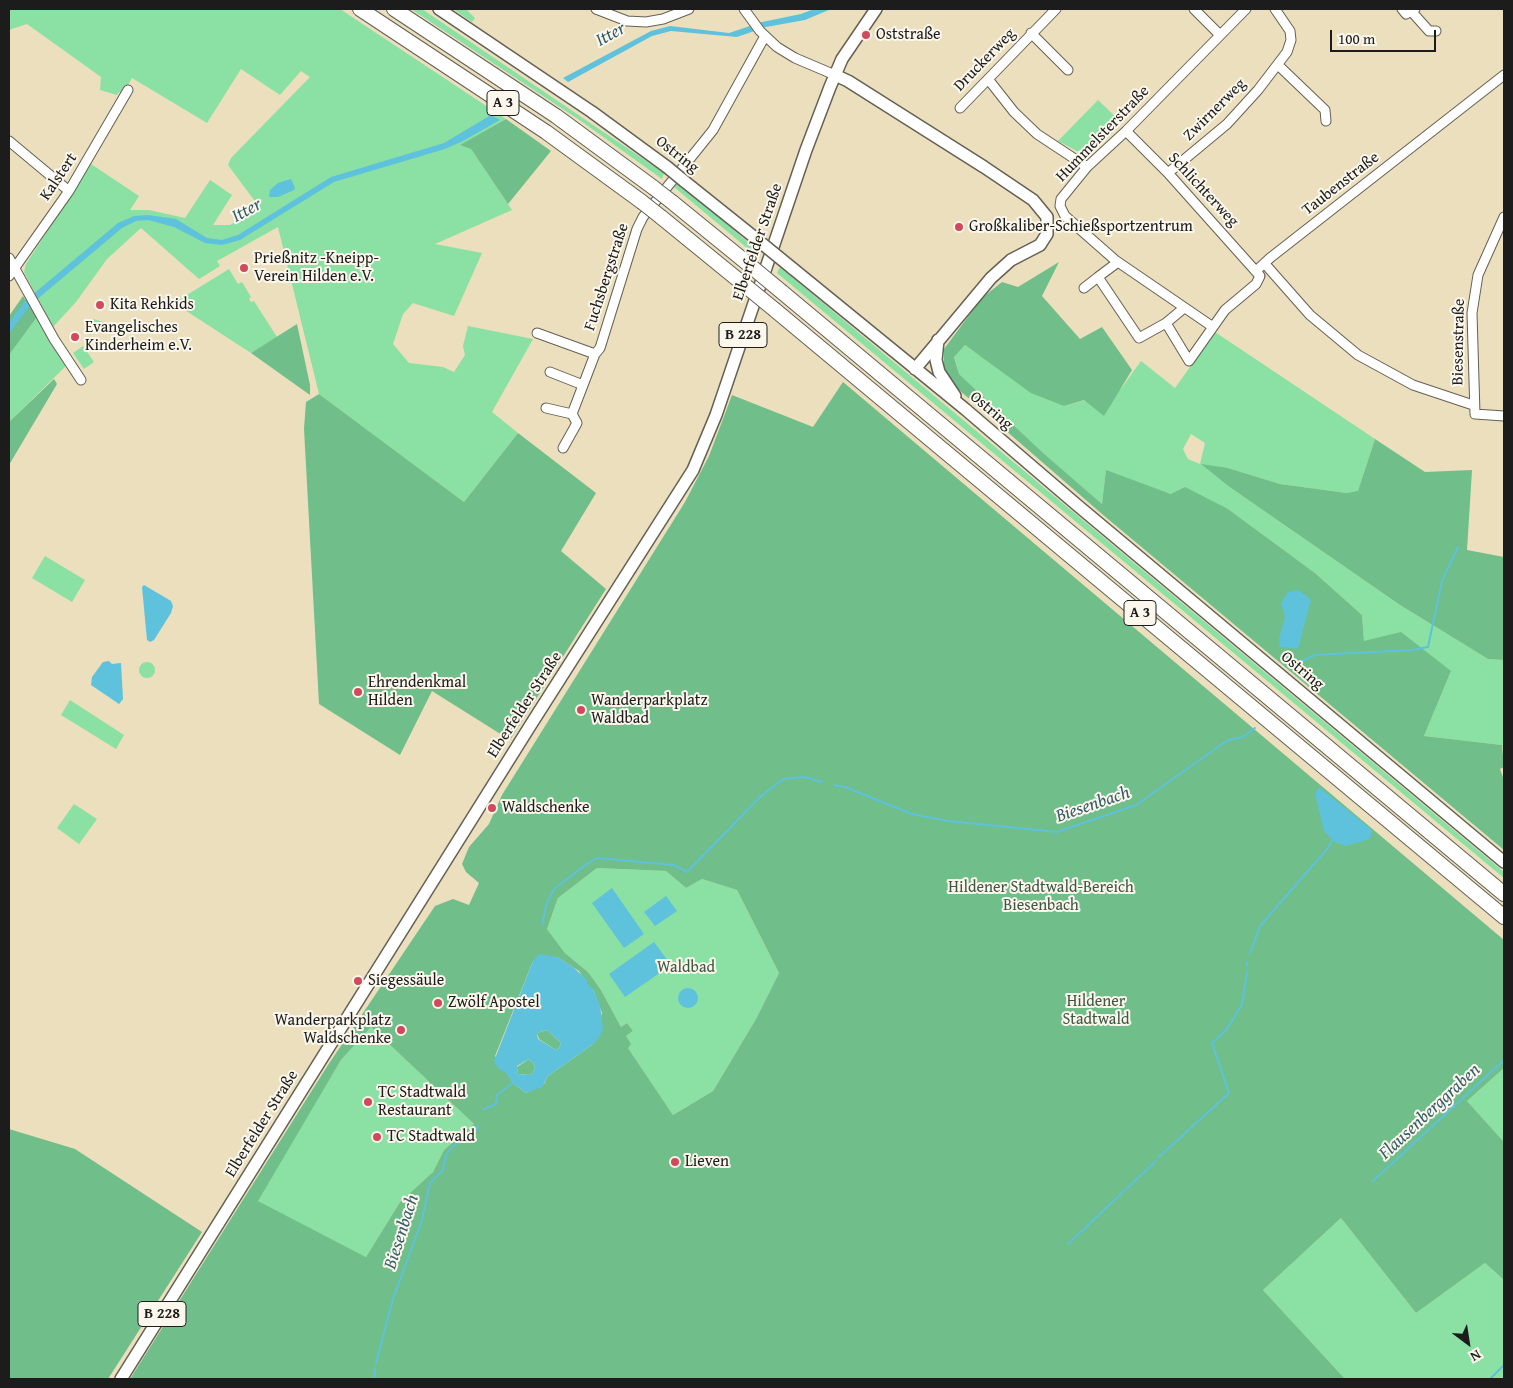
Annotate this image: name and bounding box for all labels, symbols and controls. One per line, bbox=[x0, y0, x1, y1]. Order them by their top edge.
water label: Itter bbox=[592, 18, 630, 52]
scale bar bbox=[1333, 20, 1439, 52]
street label: Druckerweg bbox=[950, 24, 1020, 96]
place label: Oststraße bbox=[876, 25, 941, 45]
text: 100 m bbox=[1338, 28, 1375, 49]
marker: Oststraße bbox=[860, 29, 872, 41]
street label: Zwirnerweg bbox=[1180, 75, 1250, 145]
street label: Hummelsterstraße bbox=[1052, 82, 1154, 186]
road number: A 3 bbox=[487, 90, 519, 116]
street label: Ostring bbox=[651, 132, 703, 178]
street label: Taubenstraße bbox=[1299, 148, 1383, 220]
street label: Schlichterweg bbox=[1164, 149, 1242, 231]
street label: Kalstert bbox=[36, 150, 82, 204]
street label: Elberfelder Straße bbox=[729, 181, 787, 303]
water label: Itter bbox=[228, 194, 266, 228]
place label: Großkaliber-Schießsportzentrum bbox=[969, 217, 1193, 237]
street label: Fuchsbergstraße bbox=[581, 221, 633, 333]
marker: Großkaliber-Schießsportzentrum bbox=[953, 221, 965, 233]
place label: Prießnitz -Kneipp- Verein Hilden e.V. bbox=[254, 249, 379, 287]
marker: Prießnitz -Kneipp- Verein Hilden e.V. bbox=[238, 262, 250, 274]
place label: Kita Rehkids bbox=[110, 295, 194, 315]
street label: Biesenstraße bbox=[1449, 298, 1469, 386]
marker: Kita Rehkids bbox=[94, 299, 106, 311]
place label: Evangelisches Kinderheim e.V. bbox=[85, 318, 192, 356]
road number: B 228 bbox=[719, 322, 767, 348]
marker: Evangelisches Kinderheim e.V. bbox=[69, 331, 81, 343]
street label: Ostring bbox=[966, 388, 1016, 434]
road number: A 3 bbox=[1124, 600, 1156, 626]
street label: Elberfelder Straße bbox=[484, 648, 566, 762]
street label: Ostring bbox=[1277, 648, 1327, 694]
place label: Ehrendenkmal Hilden bbox=[368, 673, 466, 711]
marker: Ehrendenkmal Hilden bbox=[352, 686, 364, 698]
place label: Wanderparkplatz Waldbad bbox=[591, 691, 707, 729]
marker: Wanderparkplatz Waldbad bbox=[575, 704, 587, 716]
water label: Biesenbach bbox=[1053, 782, 1133, 828]
place label: Waldschenke bbox=[502, 798, 590, 818]
marker: Waldschenke bbox=[486, 802, 498, 814]
park label: Hildener Stadtwald-Bereich Biesenbach bbox=[948, 878, 1134, 916]
park label: Waldbad bbox=[657, 958, 715, 978]
place label: Siegessäule bbox=[368, 971, 444, 991]
marker: Siegessäule bbox=[352, 975, 364, 987]
park label: Hildener Stadtwald bbox=[1063, 992, 1129, 1030]
place label: Zwölf Apostel bbox=[448, 993, 540, 1013]
marker: Zwölf Apostel bbox=[432, 997, 444, 1009]
place label: Wanderparkplatz Waldschenke bbox=[275, 1011, 391, 1049]
marker: Wanderparkplatz Waldschenke bbox=[395, 1024, 407, 1036]
water label: Flausenberggraben bbox=[1375, 1060, 1485, 1164]
street label: Elberfelder Straße bbox=[221, 1067, 303, 1181]
place label: TC Stadtwald Restaurant bbox=[378, 1083, 466, 1121]
marker: TC Stadtwald Restaurant bbox=[362, 1096, 374, 1108]
place label: TC Stadtwald bbox=[387, 1127, 475, 1147]
marker: TC Stadtwald bbox=[371, 1131, 383, 1143]
place label: Lieven bbox=[685, 1152, 729, 1172]
marker: Lieven bbox=[669, 1156, 681, 1168]
water label: Biesenbach bbox=[380, 1192, 424, 1272]
road number: B 228 bbox=[138, 1302, 186, 1326]
north arrow bbox=[1443, 1318, 1493, 1368]
text: N bbox=[1467, 1345, 1485, 1367]

